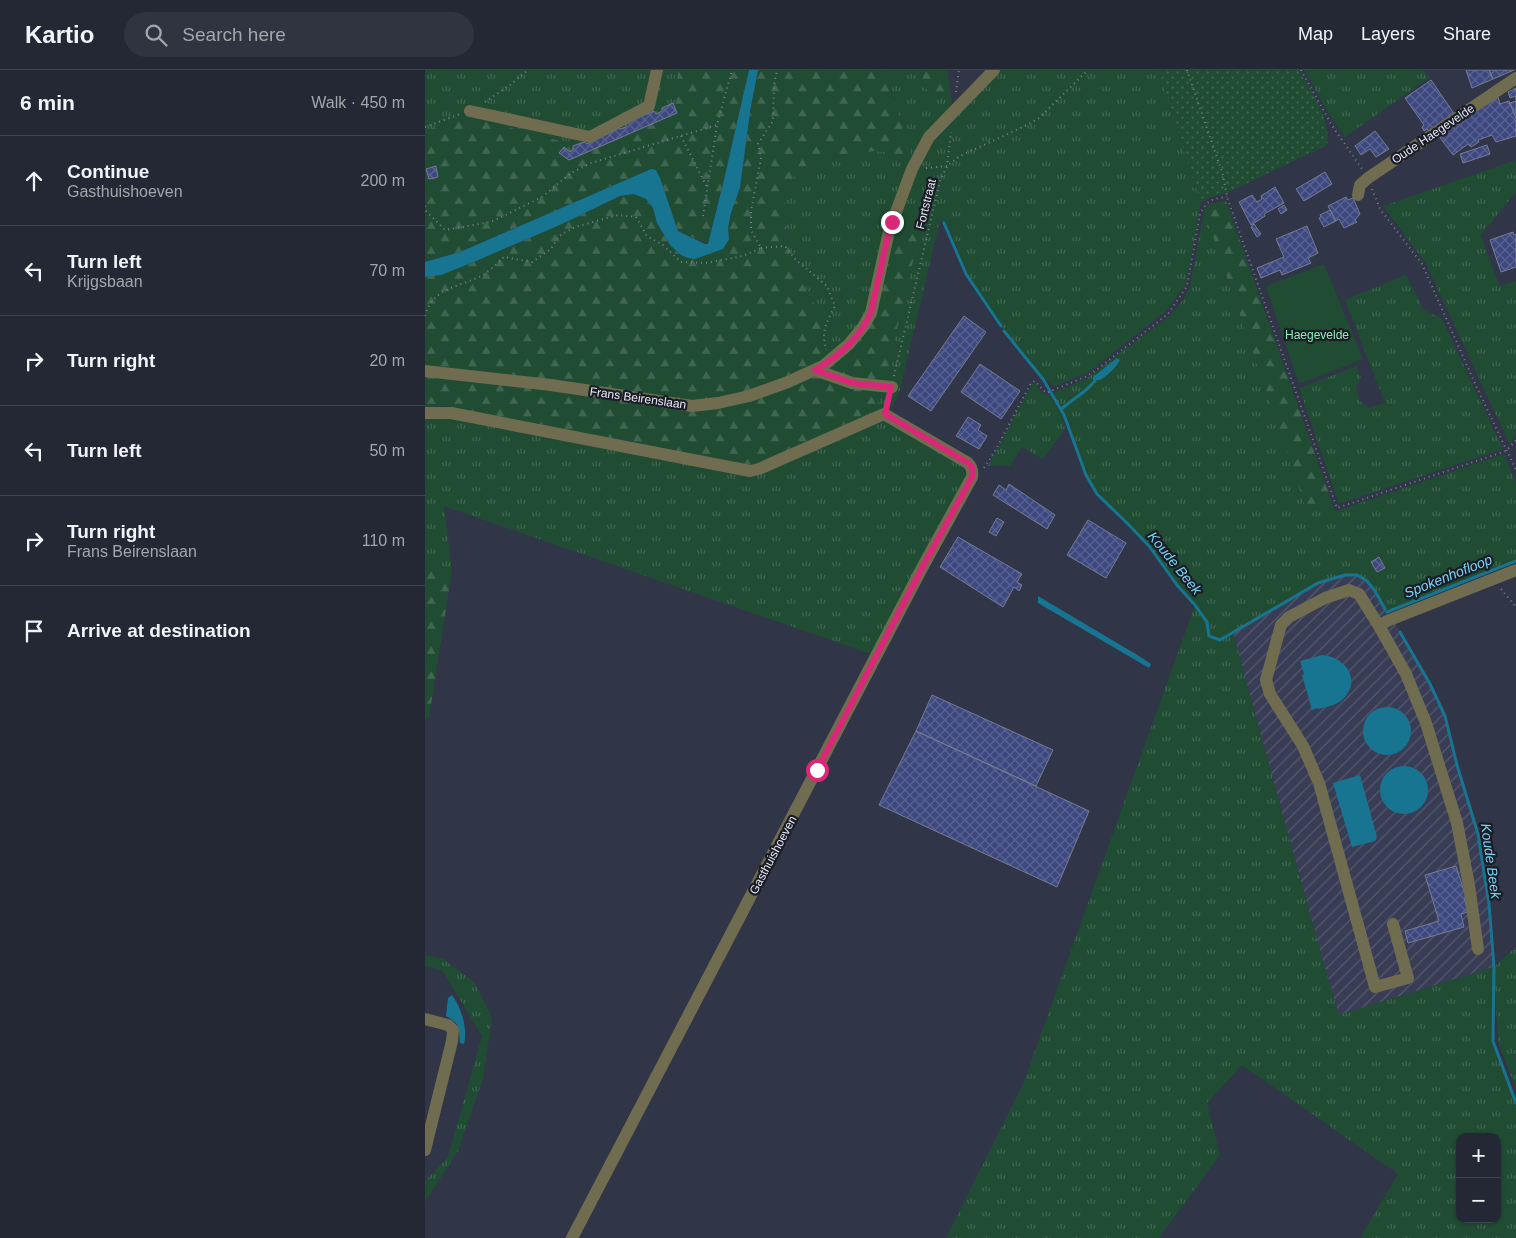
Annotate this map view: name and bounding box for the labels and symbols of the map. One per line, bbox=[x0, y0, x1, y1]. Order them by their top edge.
street label: Oude Haegevelde bbox=[1389, 101, 1477, 167]
street label: Fortstraat bbox=[913, 177, 939, 231]
route end bbox=[881, 211, 904, 234]
park label: Haegevelde bbox=[1285, 328, 1349, 342]
street label: Frans Beirenslaan bbox=[589, 384, 687, 412]
water label: Koude Beek bbox=[1145, 528, 1206, 598]
water label: Spokenhofloop bbox=[1402, 551, 1494, 601]
route start bbox=[806, 759, 829, 782]
street label: Gasthuishoeven bbox=[746, 813, 800, 897]
water label: Koude Beek bbox=[1478, 822, 1504, 901]

